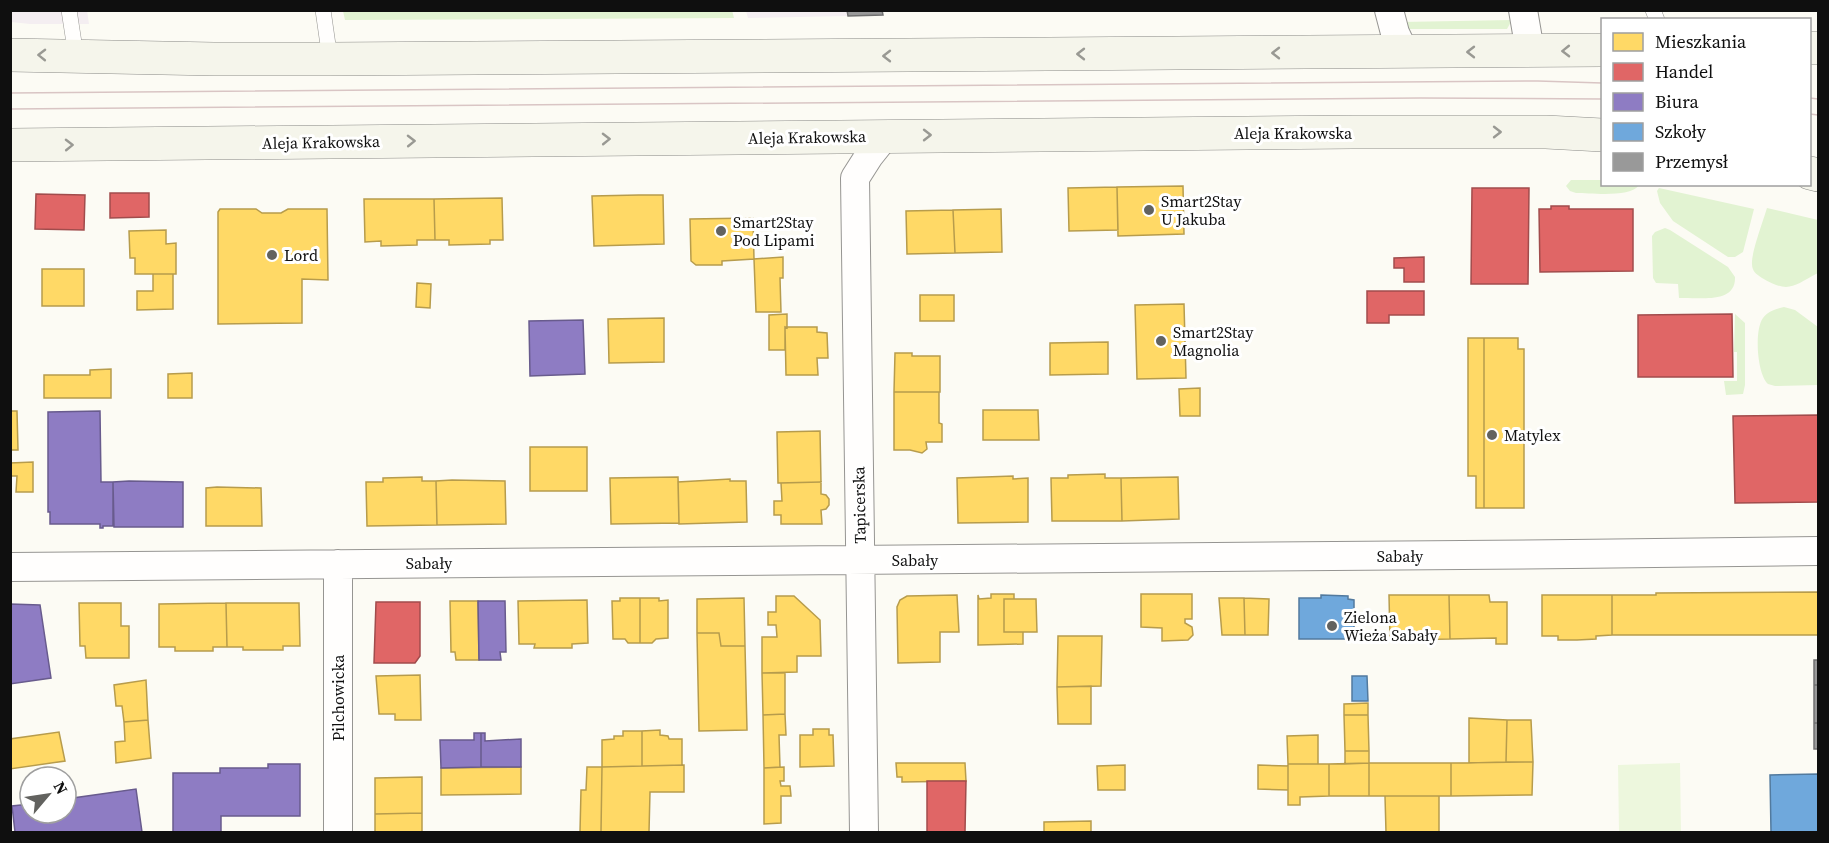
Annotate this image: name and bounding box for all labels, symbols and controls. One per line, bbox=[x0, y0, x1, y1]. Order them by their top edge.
legend bbox=[1601, 18, 1811, 186]
text: Mieszkania bbox=[1655, 29, 1747, 54]
one-way arrow bbox=[1467, 45, 1476, 58]
one-way arrow bbox=[1562, 45, 1571, 57]
one-way arrow bbox=[1272, 47, 1281, 59]
one-way arrow bbox=[1077, 48, 1086, 60]
one-way arrow bbox=[37, 49, 46, 61]
one-way arrow bbox=[882, 50, 891, 62]
text: Handel bbox=[1655, 59, 1713, 84]
text: Biura bbox=[1655, 89, 1700, 114]
text: Szkoły bbox=[1655, 119, 1707, 144]
street label: Aleja Krakowska bbox=[1234, 122, 1353, 144]
street label: Aleja Krakowska bbox=[748, 125, 867, 149]
one-way arrow bbox=[1493, 126, 1502, 138]
one-way arrow bbox=[922, 129, 931, 142]
street label: Aleja Krakowska bbox=[262, 130, 381, 154]
one-way arrow bbox=[601, 133, 610, 145]
one-way arrow bbox=[406, 135, 415, 147]
one-way arrow bbox=[64, 138, 73, 151]
text: Przemysł bbox=[1655, 149, 1728, 174]
place label: Smart2Stay U Jakuba bbox=[1161, 190, 1242, 230]
marker: Smart2Stay U Jakuba bbox=[1142, 203, 1156, 217]
place label: Smart2Stay Pod Lipami bbox=[733, 211, 815, 251]
marker: Smart2Stay Pod Lipami bbox=[714, 224, 728, 238]
place label: Lord bbox=[284, 244, 318, 266]
marker: Lord bbox=[265, 248, 279, 262]
place label: Smart2Stay Magnolia bbox=[1173, 321, 1254, 361]
marker: Smart2Stay Magnolia bbox=[1154, 334, 1168, 348]
place label: Matylex bbox=[1504, 424, 1561, 446]
marker: Matylex bbox=[1485, 428, 1499, 442]
street label: Tapicerska bbox=[847, 465, 871, 544]
street label: Sabały bbox=[1377, 545, 1424, 567]
street label: Sabały bbox=[892, 549, 939, 571]
street label: Sabały bbox=[406, 552, 453, 574]
place label: Zielona Wieża Sabały bbox=[1344, 606, 1438, 646]
marker: Zielona Wieża Sabały bbox=[1325, 619, 1339, 633]
street label: Pilchowicka bbox=[327, 654, 349, 741]
north arrow bbox=[18, 765, 78, 825]
text: N bbox=[49, 777, 74, 798]

